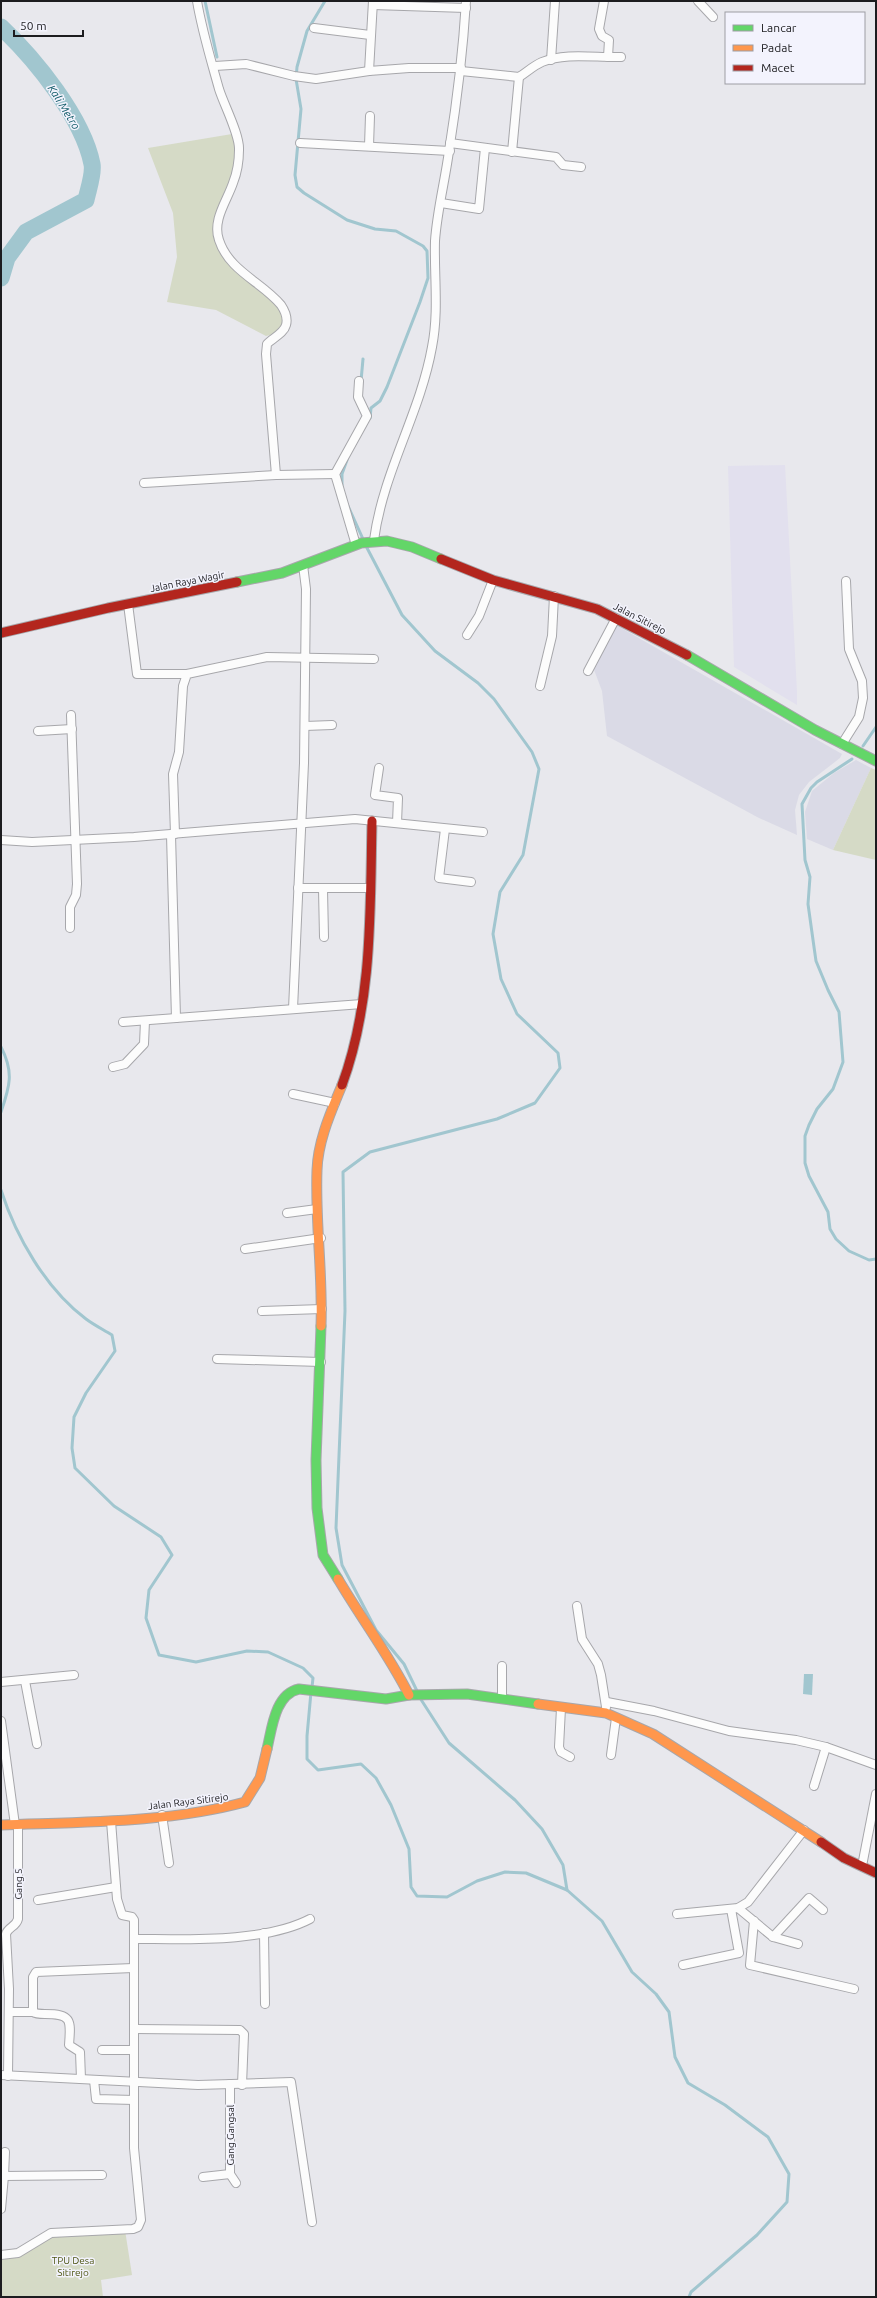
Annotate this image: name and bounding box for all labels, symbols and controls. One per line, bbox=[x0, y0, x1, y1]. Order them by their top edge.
scale bar bbox=[14, 12, 83, 38]
legend bbox=[725, 12, 865, 84]
text: 50 m bbox=[20, 19, 47, 32]
text: Lancar bbox=[761, 21, 797, 34]
text: Padat bbox=[761, 41, 792, 54]
text: Macet bbox=[761, 61, 795, 74]
water label: Kali Metro bbox=[46, 83, 82, 131]
street label: Jalan Raya Wagir bbox=[149, 569, 225, 594]
street label: Jalan Sitirejo bbox=[612, 601, 668, 636]
street label: Jalan Raya Sitirejo bbox=[147, 1791, 229, 1812]
street label: Gang 5 bbox=[13, 1868, 24, 1900]
street label: Gang Gangsal bbox=[225, 2104, 236, 2165]
park label: TPU Desa Sitirejo bbox=[52, 2255, 94, 2278]

